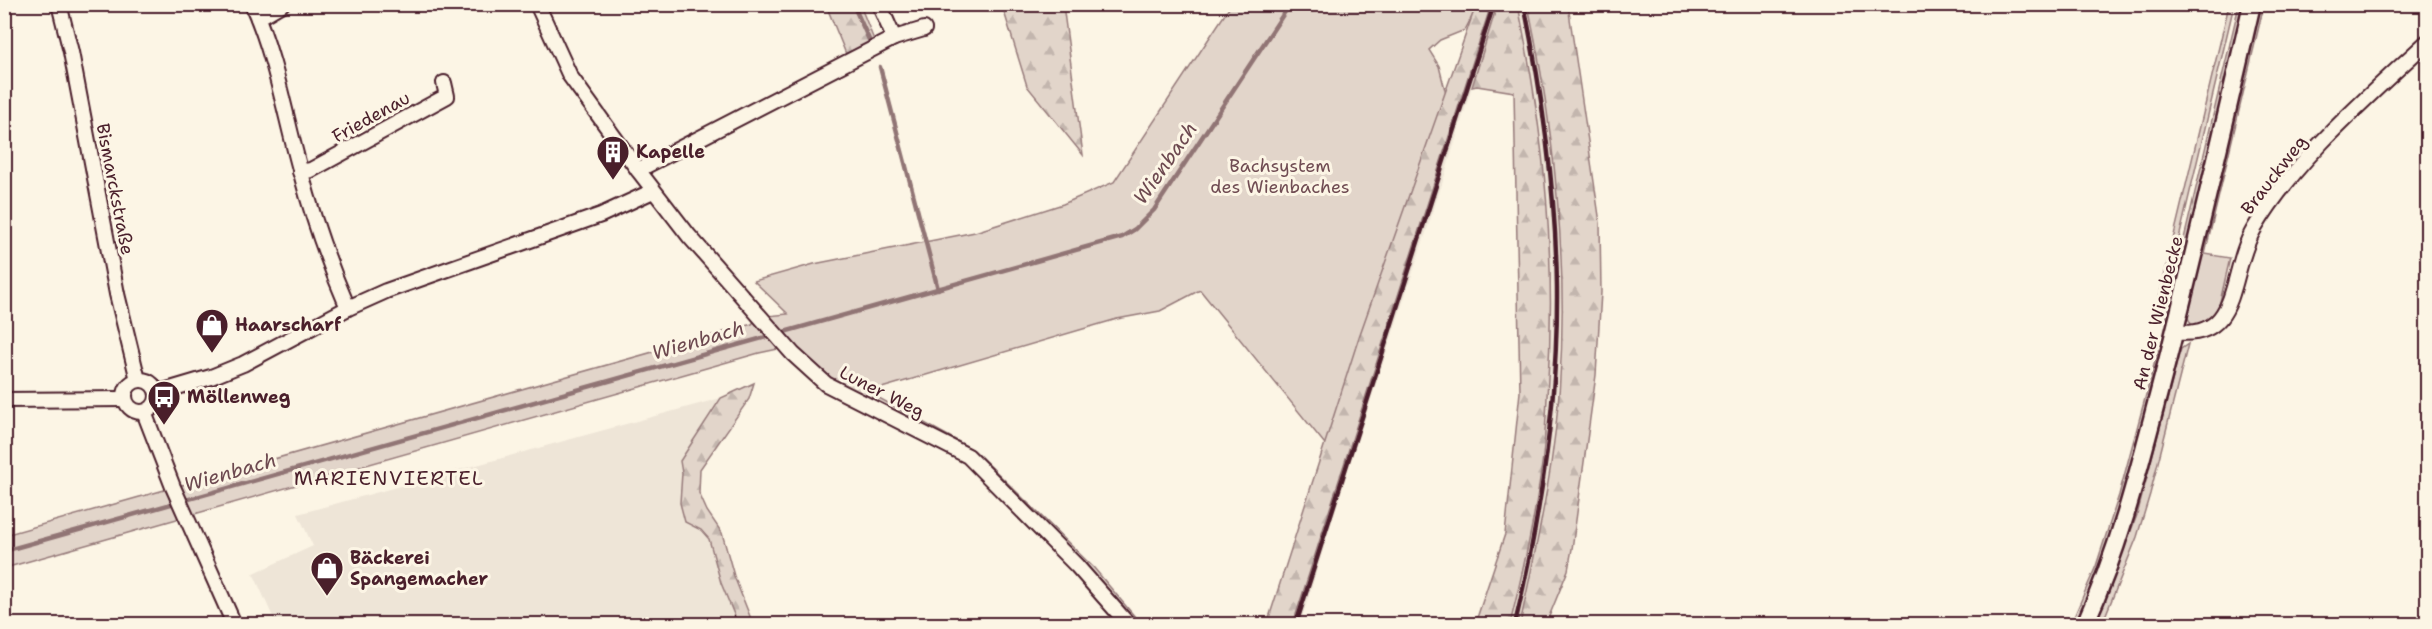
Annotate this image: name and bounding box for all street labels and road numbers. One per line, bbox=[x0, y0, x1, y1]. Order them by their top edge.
street label: Friedenau bbox=[328, 86, 414, 148]
street label: Bismarckstraße bbox=[90, 121, 140, 257]
street label: Brauckweg bbox=[2235, 130, 2313, 220]
street label: An der Wienbecke bbox=[2127, 233, 2189, 393]
street label: Luner Weg bbox=[835, 360, 929, 424]

